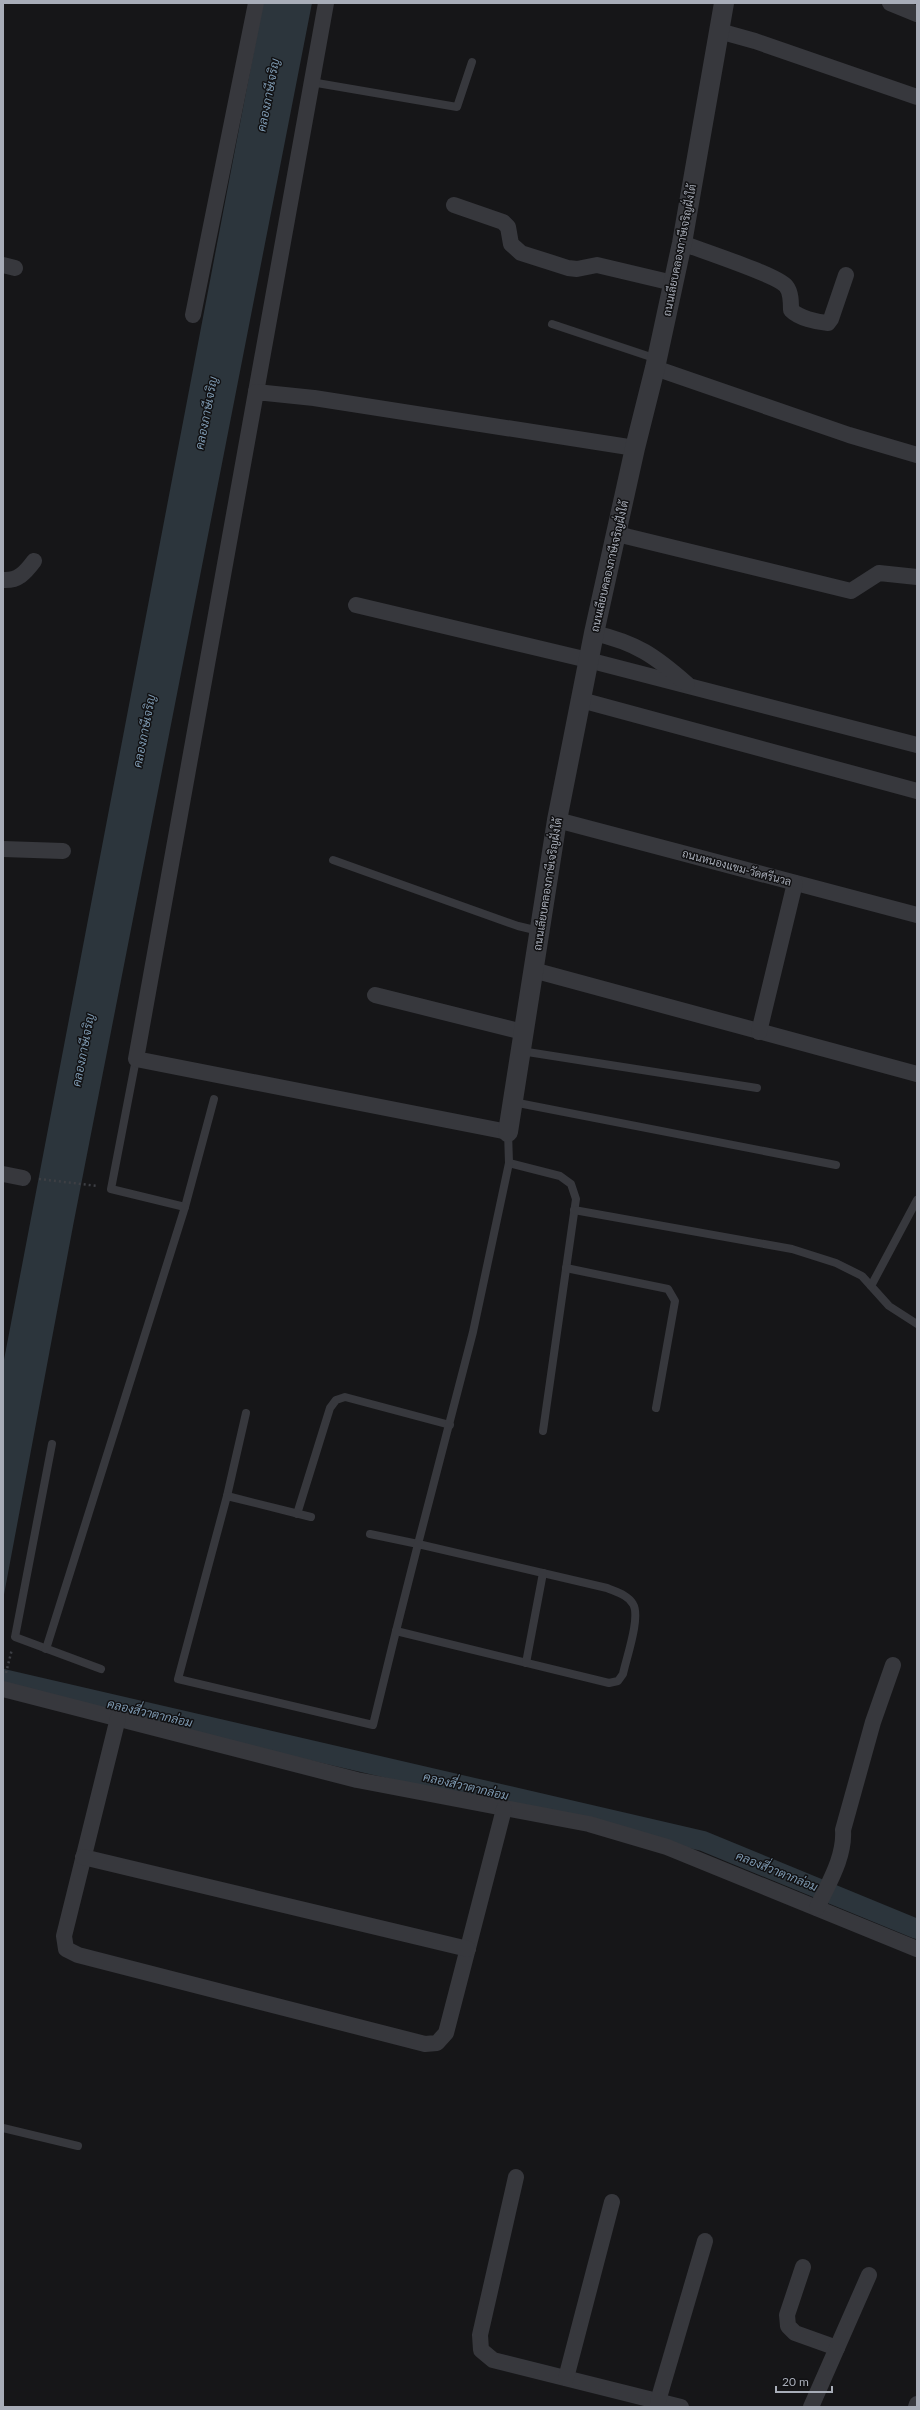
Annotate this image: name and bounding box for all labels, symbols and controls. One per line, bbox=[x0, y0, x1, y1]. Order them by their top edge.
water label: คลองภาษีเจริญ bbox=[254, 57, 282, 133]
street label: ถนนเลียบคลองภาษีเจริญฝั่งใต้ bbox=[656, 181, 699, 317]
water label: คลองภาษีเจริญ bbox=[192, 375, 220, 451]
street label: ถนนเลียบคลองภาษีเจริญฝั่งใต้ bbox=[584, 497, 632, 633]
water label: คลองภาษีเจริญ bbox=[130, 693, 158, 769]
street label: ถนนเลียบคลองภาษีเจริญฝั่งใต้ bbox=[526, 815, 565, 951]
street label: ถนนหนองแขม-วัดศรีนวล bbox=[681, 845, 793, 888]
water label: คลองภาษีเจริญ bbox=[69, 1012, 97, 1088]
water label: คลองสี่วาตากล่อม bbox=[106, 1693, 195, 1730]
water label: คลองสี่วาตากล่อม bbox=[422, 1766, 511, 1803]
water label: คลองสี่วาตากล่อม bbox=[734, 1845, 822, 1894]
scale bar bbox=[776, 2368, 832, 2394]
text: 20 m bbox=[782, 2374, 809, 2389]

